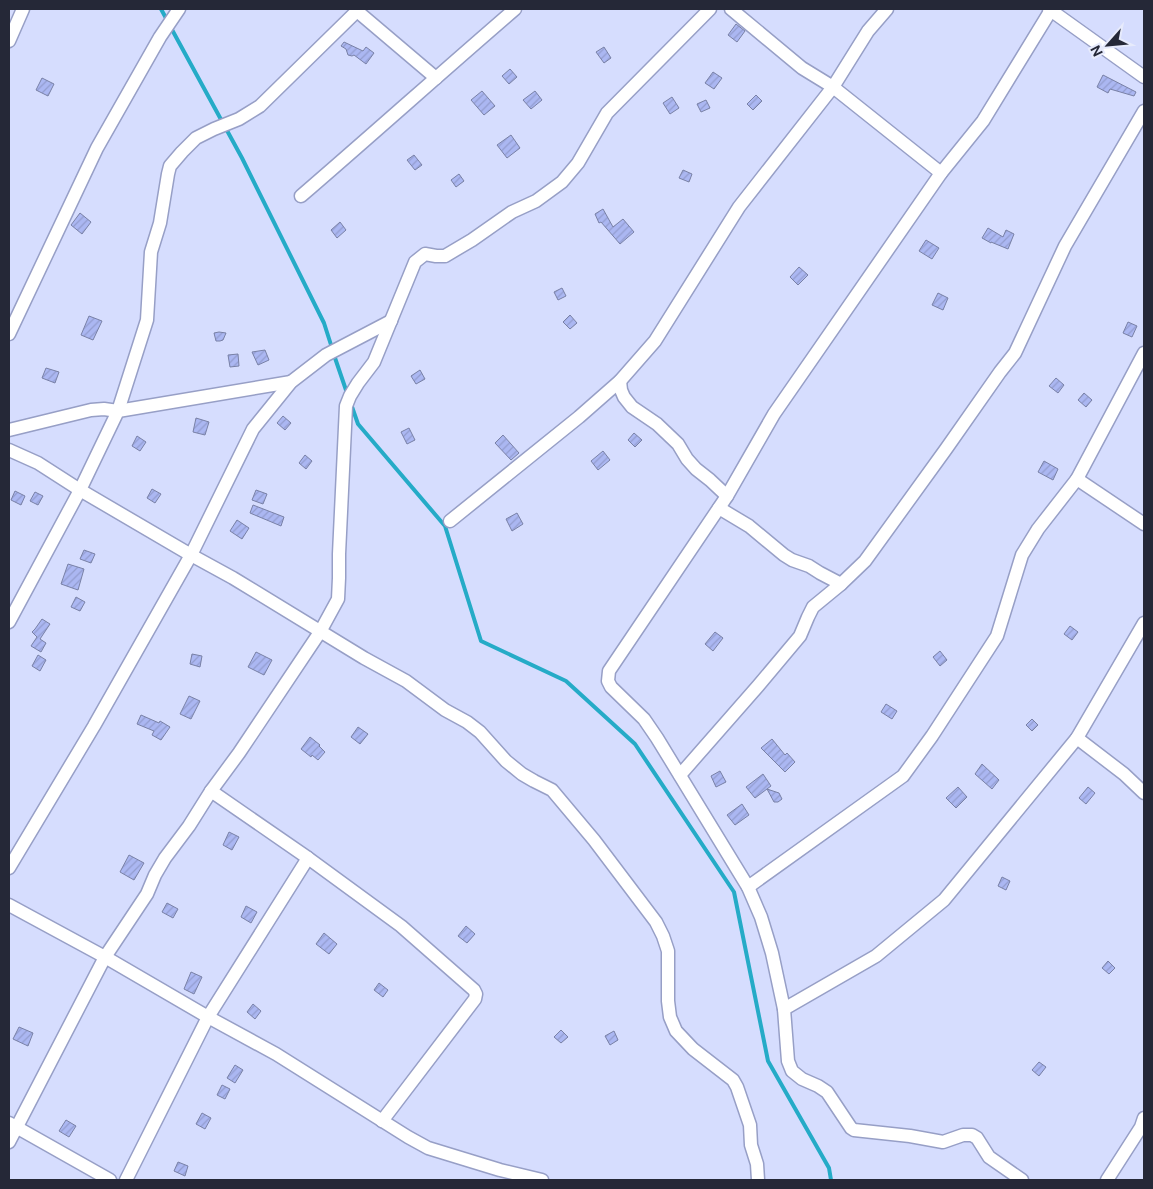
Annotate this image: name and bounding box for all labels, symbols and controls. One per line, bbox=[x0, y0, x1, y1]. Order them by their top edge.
north arrow bbox=[1083, 20, 1133, 70]
text: N bbox=[1086, 42, 1107, 60]

